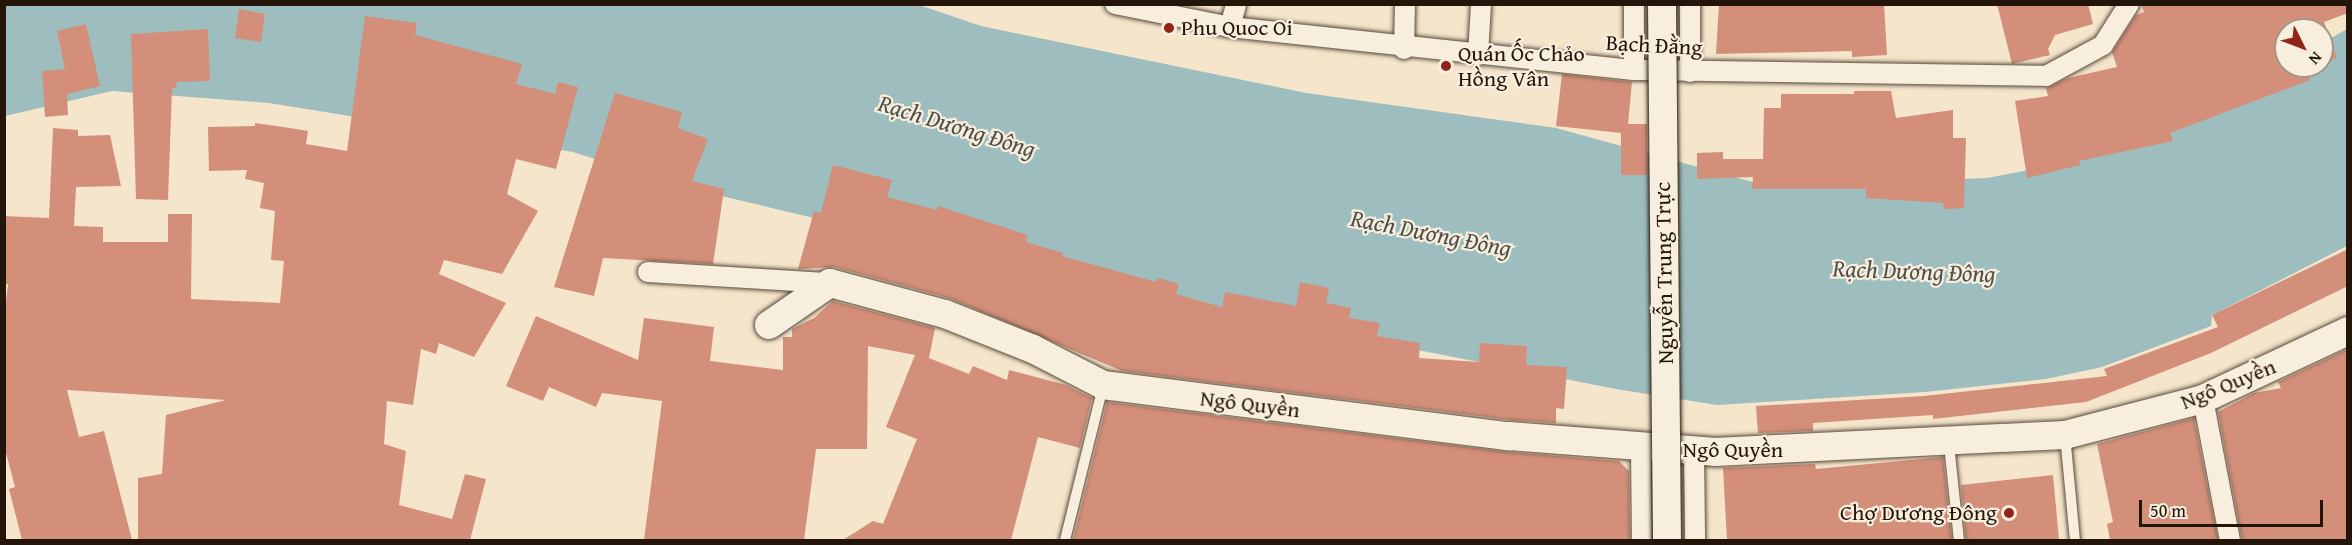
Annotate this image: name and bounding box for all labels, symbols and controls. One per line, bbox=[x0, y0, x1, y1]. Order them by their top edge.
place label: Phu Quoc Oi bbox=[1181, 15, 1293, 41]
north arrow bbox=[2274, 18, 2334, 78]
marker: Phu Quoc Oi bbox=[1162, 21, 1176, 35]
street label: Bạch Đằng bbox=[1605, 29, 1703, 61]
place label: Quán Ốc Chảo Hồng Vân bbox=[1458, 40, 1585, 92]
text: N bbox=[2303, 47, 2328, 71]
marker: Quán Ốc Chảo Hồng Vân bbox=[1439, 59, 1453, 73]
water label: Rạch Dương Đông bbox=[875, 88, 1039, 164]
street label: Nguyễn Trung Trực bbox=[1649, 182, 1679, 364]
water label: Rạch Dương Đông bbox=[1348, 203, 1514, 263]
water label: Rạch Dương Đông bbox=[1832, 254, 1996, 288]
street label: Ngô Quyền bbox=[2177, 353, 2279, 415]
street label: Ngô Quyền bbox=[1199, 385, 1301, 423]
street label: Ngô Quyền bbox=[1683, 437, 1783, 463]
scale bar bbox=[2142, 488, 2326, 526]
text: 50 m bbox=[2150, 497, 2186, 524]
place label: Chợ Dương Đông bbox=[1840, 500, 1997, 526]
marker: Chợ Dương Đông bbox=[2002, 506, 2016, 520]

